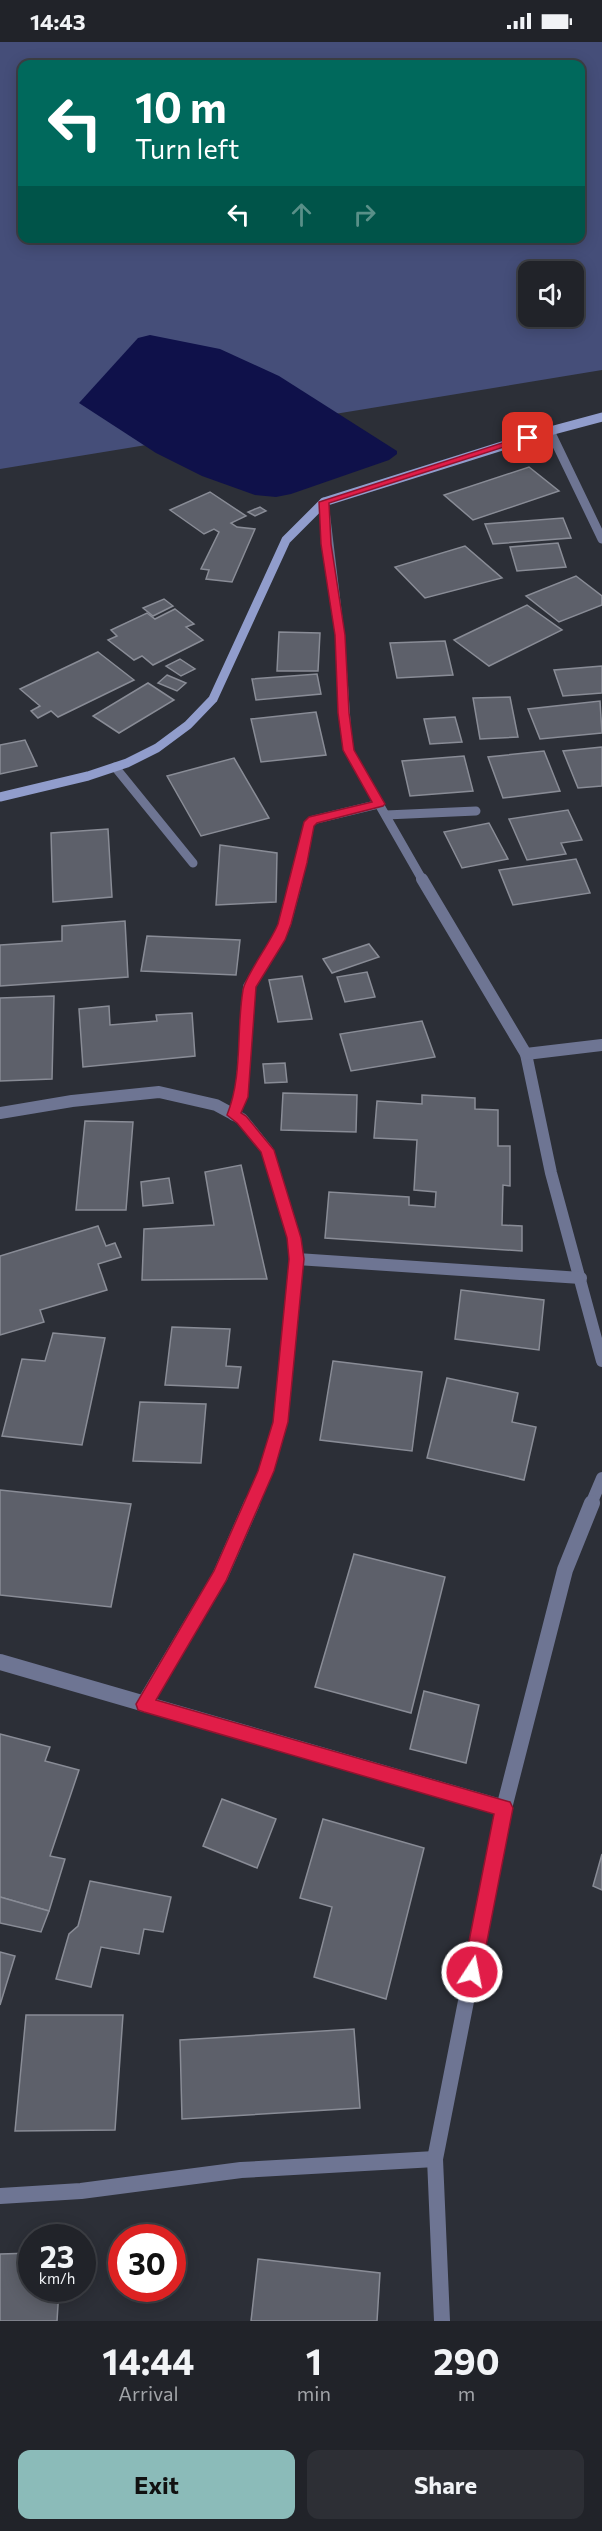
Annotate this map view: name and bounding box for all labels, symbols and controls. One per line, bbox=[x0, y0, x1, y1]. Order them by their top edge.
text: 14:43 bbox=[30, 8, 86, 35]
text: 10 m bbox=[135, 80, 227, 132]
icon: left bbox=[36, 84, 114, 162]
text: Turn left bbox=[135, 132, 239, 165]
icon: left bbox=[222, 198, 255, 231]
icon: ahead bbox=[285, 198, 318, 231]
icon: right bbox=[348, 198, 381, 231]
map controls bbox=[518, 261, 584, 327]
button: sound bbox=[518, 261, 584, 327]
pin bbox=[502, 412, 553, 463]
icon: arrive bbox=[511, 421, 544, 454]
position arrow bbox=[440, 1940, 504, 2004]
speed limit sign: 30 bbox=[108, 2224, 186, 2302]
text: 23 bbox=[40, 2237, 74, 2274]
text: km/h bbox=[39, 2269, 75, 2287]
text: 14:44 bbox=[102, 2338, 194, 2382]
text: 1 bbox=[306, 2338, 322, 2382]
text: 290 bbox=[433, 2338, 500, 2382]
text: Arrival bbox=[118, 2381, 179, 2405]
text: min bbox=[297, 2381, 331, 2405]
text: m bbox=[458, 2381, 475, 2405]
button: Exit bbox=[18, 2450, 295, 2519]
button: Share bbox=[307, 2450, 584, 2519]

